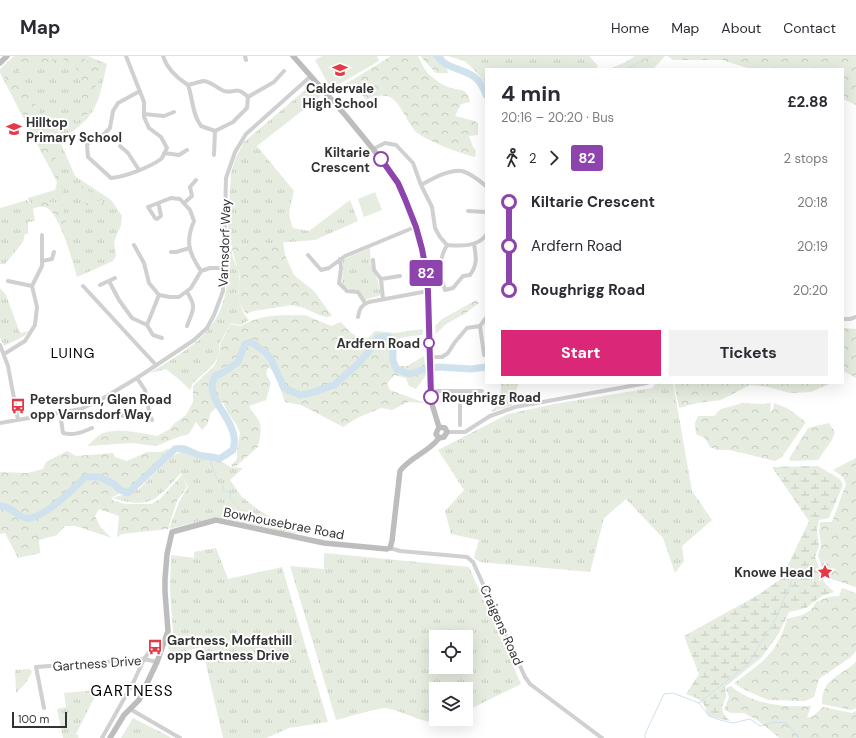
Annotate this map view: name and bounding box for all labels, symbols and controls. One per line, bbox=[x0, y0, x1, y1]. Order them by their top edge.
text: Map bbox=[20, 15, 60, 40]
text: Home bbox=[611, 19, 649, 37]
text: Map bbox=[671, 19, 699, 37]
text: About bbox=[721, 19, 761, 37]
text: Contact bbox=[783, 19, 836, 37]
school or university icon: Caldervale High School bbox=[331, 61, 349, 79]
text: 4 min bbox=[501, 79, 561, 108]
place label: Caldervale High School bbox=[303, 80, 377, 112]
text: £2.88 bbox=[787, 92, 828, 112]
text: 20:16 – 20:20 · Bus bbox=[501, 109, 614, 126]
place label: Hilltop Primary School bbox=[26, 114, 122, 146]
school or university icon: Hilltop Primary School bbox=[5, 120, 23, 138]
place label: Kiltarie Crescent bbox=[311, 144, 370, 176]
icon: walk bbox=[501, 147, 523, 169]
icon: forward bbox=[543, 147, 565, 169]
text: 82 bbox=[579, 149, 595, 167]
text: 2 bbox=[529, 150, 537, 167]
text: 2 stops bbox=[784, 150, 828, 167]
marker: Kiltarie Crescent bbox=[373, 151, 389, 167]
text: Kiltarie Crescent bbox=[531, 192, 655, 212]
text: 20:18 bbox=[797, 194, 828, 211]
street label: Varnsdorf Way bbox=[214, 199, 235, 288]
text: Ardfern Road bbox=[531, 236, 622, 256]
text: 20:19 bbox=[797, 238, 828, 255]
line badge: 82 bbox=[408, 260, 444, 286]
text: 82 bbox=[418, 264, 434, 282]
text: Roughrigg Road bbox=[531, 280, 645, 300]
text: 20:20 bbox=[793, 282, 828, 299]
button: Start bbox=[501, 330, 661, 376]
button: Tickets bbox=[669, 330, 828, 376]
place label: Ardfern Road bbox=[336, 335, 420, 352]
marker: Ardfern Road bbox=[423, 337, 435, 349]
district label: LUING bbox=[51, 344, 95, 362]
marker: Roughrigg Road bbox=[423, 389, 439, 405]
place label: Roughrigg Road bbox=[442, 389, 541, 406]
place label: Petersburn, Glen Road opp Varnsdorf Way bbox=[30, 391, 171, 423]
bus stop icon: Petersburn, Glen Road opp Varnsdorf Way bbox=[9, 397, 27, 415]
street label: Bowhousebrae Road bbox=[222, 503, 346, 544]
place icon: Knowe Head bbox=[816, 563, 834, 581]
place label: Knowe Head bbox=[734, 564, 813, 581]
street label: Craigens Road bbox=[476, 582, 527, 668]
map controls bbox=[429, 630, 473, 726]
button: locate bbox=[429, 630, 473, 674]
place label: Gartness, Moffathill opp Gartness Drive bbox=[167, 632, 292, 664]
bus stop icon: Gartness, Moffathill opp Gartness Drive bbox=[146, 638, 164, 656]
street label: Gartness Drive bbox=[52, 652, 142, 675]
district label: GARTNESS bbox=[91, 681, 173, 701]
button: layers bbox=[429, 682, 473, 726]
scale bar bbox=[12, 710, 67, 729]
text: 100 m bbox=[18, 712, 49, 726]

